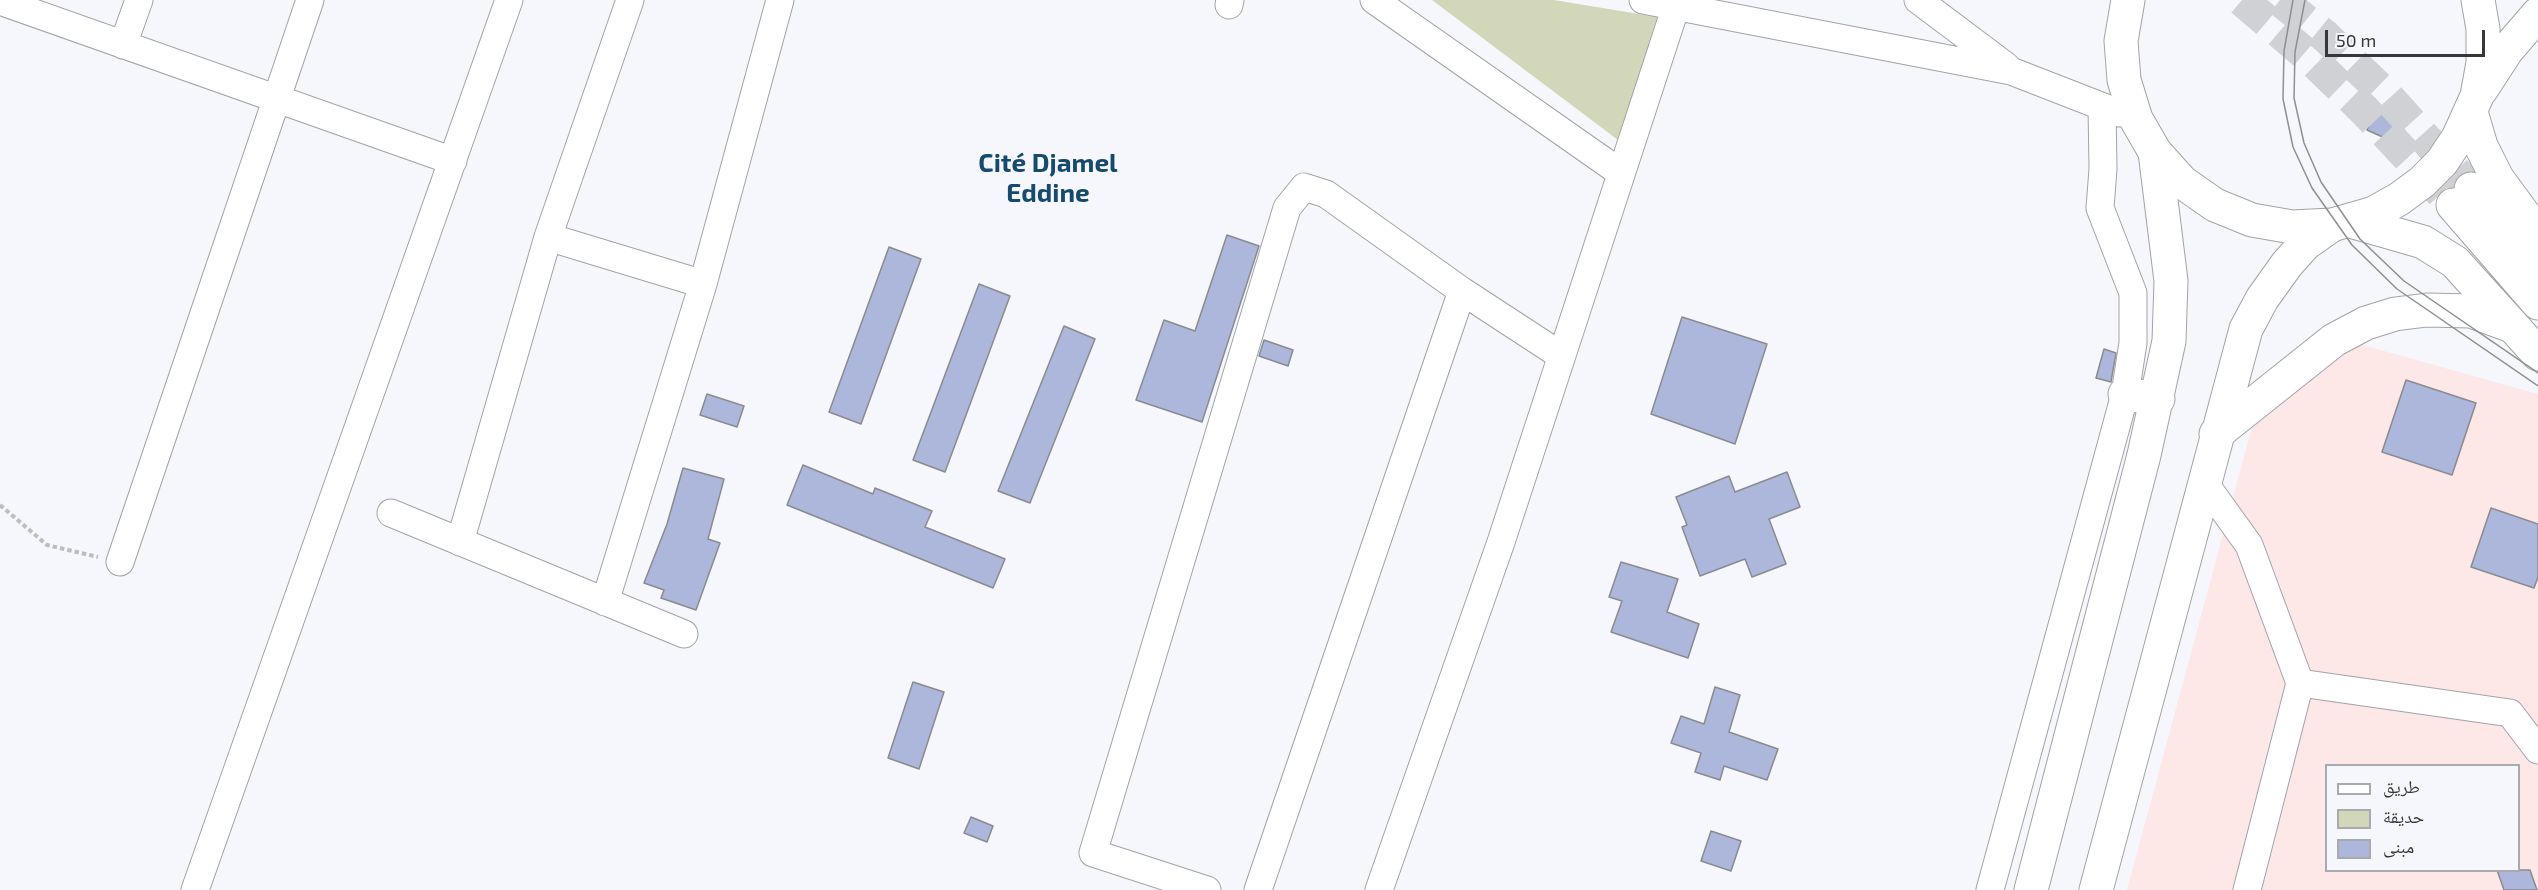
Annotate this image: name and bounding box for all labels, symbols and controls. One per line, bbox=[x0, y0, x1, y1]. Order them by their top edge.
scale bar bbox=[2328, 18, 2488, 56]
text: 50 m bbox=[2336, 29, 2376, 51]
district label: Cité Djamel Eddine bbox=[978, 147, 1118, 208]
legend bbox=[2325, 764, 2520, 872]
text: طريق bbox=[2383, 775, 2420, 797]
text: حديقة bbox=[2383, 805, 2424, 827]
text: مبنى bbox=[2383, 835, 2414, 857]

